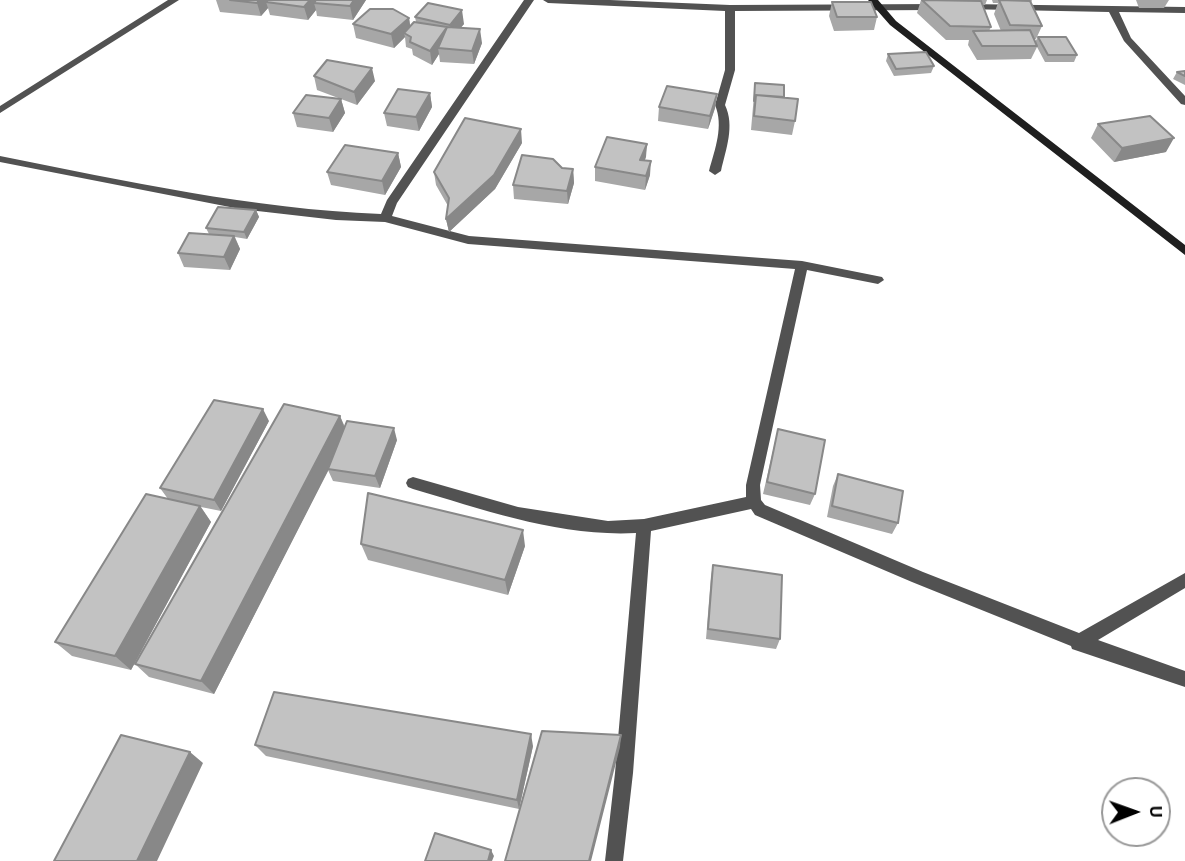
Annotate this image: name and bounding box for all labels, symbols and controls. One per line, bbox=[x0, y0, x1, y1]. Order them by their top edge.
north arrow bbox=[1101, 777, 1171, 847]
text: U bbox=[1146, 805, 1165, 818]

